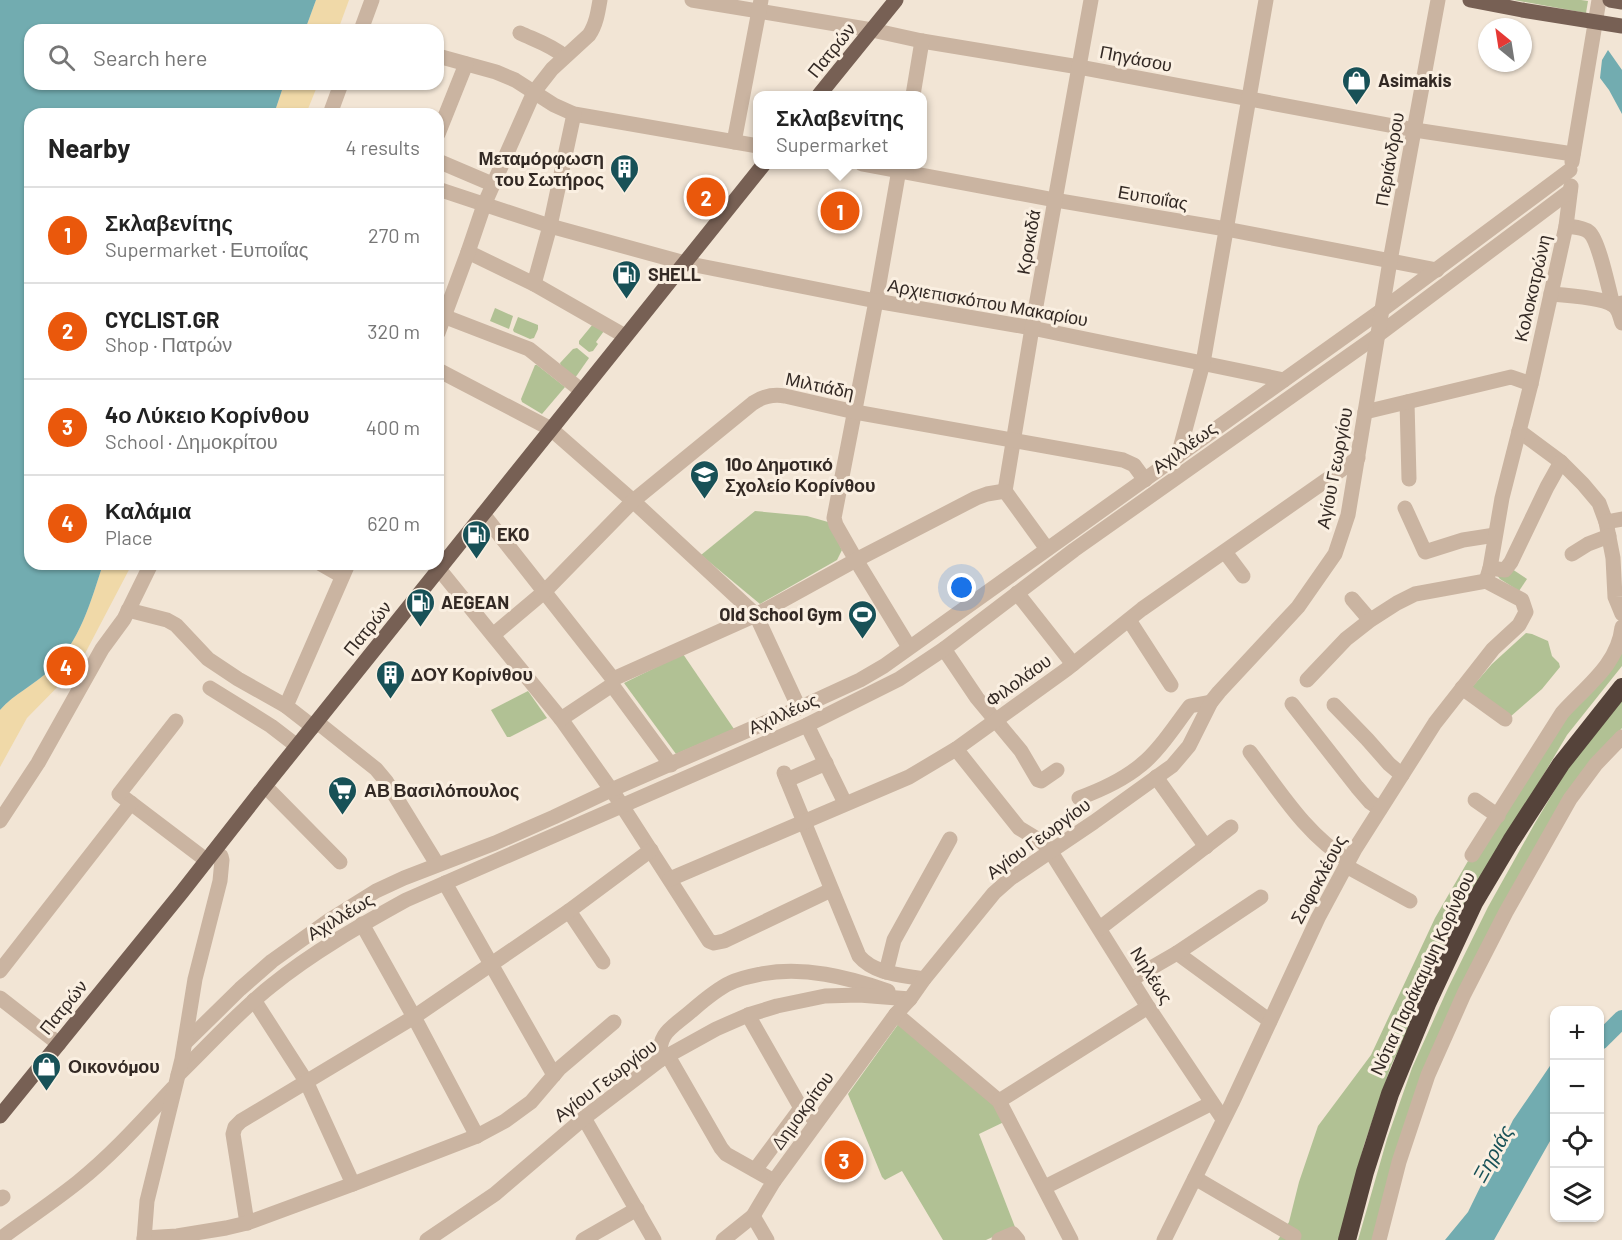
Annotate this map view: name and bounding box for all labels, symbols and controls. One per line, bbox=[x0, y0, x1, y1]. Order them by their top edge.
street label: Πατρών bbox=[802, 18, 860, 82]
north arrow bbox=[1478, 18, 1532, 72]
search box bbox=[24, 24, 444, 90]
street label: Πηγάσου bbox=[1098, 40, 1174, 76]
icon: search bbox=[45, 41, 78, 74]
text: Search here bbox=[93, 44, 207, 70]
shop icon: Asimakis bbox=[1341, 64, 1373, 106]
place label: Asimakis bbox=[1378, 69, 1451, 91]
popup bbox=[753, 91, 927, 169]
text: Σκλαβενίτης bbox=[776, 104, 904, 130]
street label: Περιάνδρου bbox=[1370, 110, 1408, 208]
text: Nearby bbox=[48, 132, 130, 163]
text: Supermarket bbox=[776, 132, 889, 156]
text: 4 results bbox=[345, 135, 420, 159]
place label: Μεταμόρφωση του Σωτήρος bbox=[478, 147, 604, 190]
building icon: Μεταμόρφωση του Σωτήρος bbox=[609, 152, 641, 194]
pin: 2 bbox=[686, 174, 726, 220]
street label: Ευποιΐας bbox=[1116, 180, 1190, 214]
pin: 1 bbox=[820, 188, 860, 234]
street label: Κροκιδά bbox=[1011, 208, 1045, 276]
text: Σκλαβενίτης bbox=[105, 209, 233, 235]
text: 1 bbox=[64, 223, 71, 247]
text: 270 m bbox=[368, 223, 420, 247]
street label: Κολοκοτρώνη bbox=[1509, 232, 1555, 344]
text: Supermarket · Ευποιΐας bbox=[105, 237, 308, 261]
fuel station icon: SHELL bbox=[611, 258, 643, 300]
place label: SHELL bbox=[648, 263, 701, 285]
street label: Αρχιεπισκόπου Μακαρίου bbox=[886, 274, 1090, 330]
text: CYCLIST.GR bbox=[105, 306, 219, 332]
text: 2 bbox=[62, 319, 73, 343]
text: 320 m bbox=[367, 319, 420, 343]
text: Shop · Πατρών bbox=[105, 332, 232, 356]
street label: Μιλτιάδη bbox=[784, 367, 856, 403]
text: 4ο Λύκειο Κορίνθου bbox=[105, 401, 309, 427]
street label: Αγίου Γεωργίου bbox=[1311, 405, 1357, 531]
text: 3 bbox=[62, 415, 73, 439]
text: 400 m bbox=[366, 415, 420, 439]
street label: Αχιλλέως bbox=[1148, 416, 1221, 478]
text: School · Δημοκρίτου bbox=[105, 429, 278, 453]
place label: 10ο Δημοτικό Σχολείο Κορίνθου bbox=[725, 453, 876, 496]
school or university icon: 10ο Δημοτικό Σχολείο Κορίνθου bbox=[688, 458, 720, 500]
text: Καλάμια bbox=[105, 497, 191, 523]
text: 4 bbox=[61, 511, 74, 535]
text: 620 m bbox=[367, 511, 420, 535]
fuel station icon: EKO bbox=[460, 518, 492, 560]
place label: EKO bbox=[497, 523, 529, 545]
text: Place bbox=[105, 525, 153, 549]
your location bbox=[947, 573, 976, 602]
fuel station icon: AEGEAN bbox=[404, 586, 436, 628]
place label: AEGEAN bbox=[441, 591, 509, 613]
street label: Πατρών bbox=[338, 596, 396, 660]
sports icon: Old School Gym bbox=[847, 598, 879, 640]
place label: Old School Gym bbox=[719, 603, 842, 625]
pin: 4 bbox=[46, 644, 86, 688]
street label: Φιλολάου bbox=[981, 649, 1055, 711]
building icon: ΔΟΥ Κορίνθου bbox=[374, 658, 406, 700]
place label: ΔΟΥ Κορίνθου bbox=[411, 663, 533, 685]
street label: Αχιλλέως bbox=[745, 688, 822, 738]
supermarket icon: ΑΒ Βασιλόπουλος bbox=[327, 774, 359, 816]
place label: ΑΒ Βασιλόπουλος bbox=[364, 779, 519, 801]
street label: Αγίου Γεωργίου bbox=[982, 793, 1094, 883]
street label: Σοφοκλέους bbox=[1285, 831, 1351, 927]
street label: Νότια Παράκαμψη Κορίνθου bbox=[1365, 868, 1479, 1078]
street label: Αχιλλέως bbox=[303, 887, 378, 944]
street label: Νηλέως bbox=[1126, 943, 1178, 1008]
street label: Πατρών bbox=[34, 975, 92, 1039]
map controls bbox=[1550, 1006, 1604, 1222]
button: + bbox=[1550, 1006, 1604, 1060]
street label: Αγίου Γεωργίου bbox=[549, 1034, 661, 1126]
shop icon: Οικονόμου bbox=[31, 1050, 63, 1092]
place label: Οικονόμου bbox=[68, 1055, 160, 1077]
button: − bbox=[1550, 1060, 1604, 1114]
street label: Δημοκρίτου bbox=[766, 1067, 838, 1153]
button: locate bbox=[1550, 1114, 1604, 1168]
water label: Ξηριάς bbox=[1466, 1120, 1517, 1186]
pin: 3 bbox=[824, 1138, 864, 1182]
button: layers bbox=[1550, 1168, 1604, 1222]

